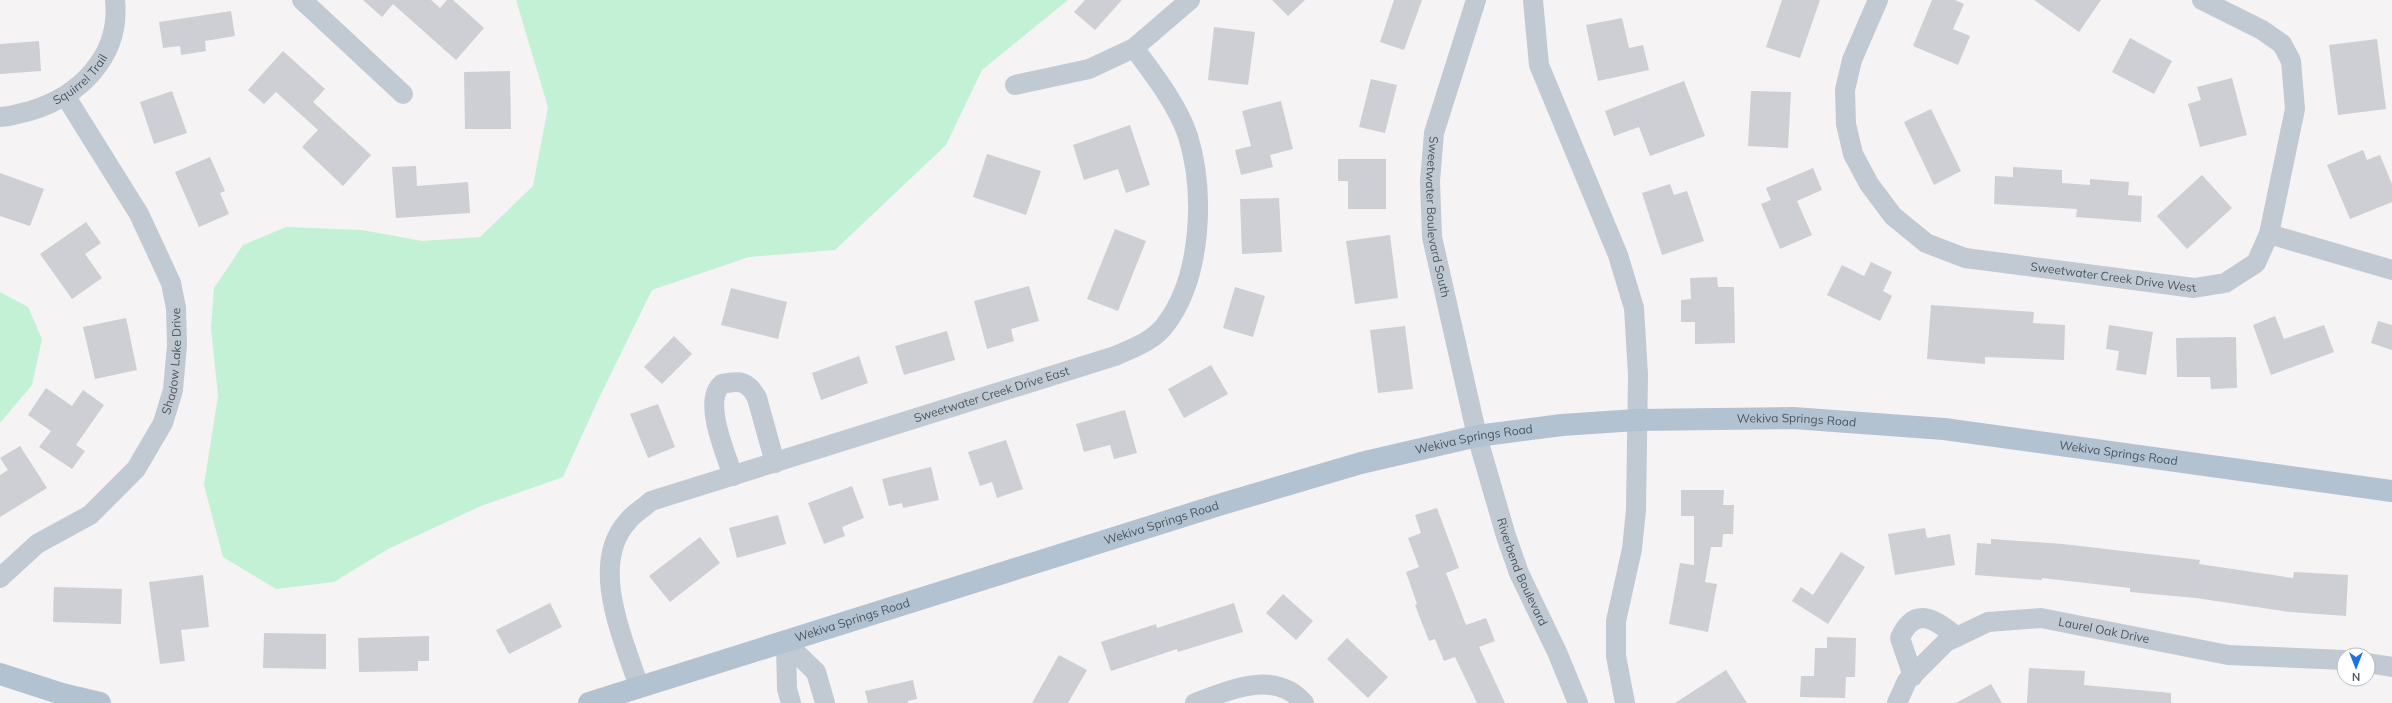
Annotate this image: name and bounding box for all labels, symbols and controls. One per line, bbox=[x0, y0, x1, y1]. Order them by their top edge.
street label: Squirrel Trail bbox=[50, 51, 110, 108]
street label: Sweetwater Boulevard South bbox=[1423, 136, 1453, 299]
street label: Sweetwater Creek Drive West bbox=[2030, 259, 2197, 295]
street label: Shadow Lake Drive bbox=[158, 308, 184, 416]
street label: Sweetwater Creek Drive East bbox=[912, 363, 1071, 425]
street label: Wekiva Springs Road bbox=[1737, 410, 1857, 430]
street label: Wekiva Springs Road bbox=[1413, 421, 1534, 457]
street label: Wekiva Springs Road bbox=[2058, 437, 2179, 468]
street label: Wekiva Springs Road bbox=[1102, 497, 1221, 548]
street label: Riverbend Boulevard bbox=[1494, 516, 1551, 628]
street label: Wekiva Springs Road bbox=[793, 595, 911, 645]
street label: Laurel Oak Drive bbox=[2057, 614, 2151, 646]
north arrow bbox=[2336, 647, 2376, 687]
text: N bbox=[2352, 670, 2360, 684]

